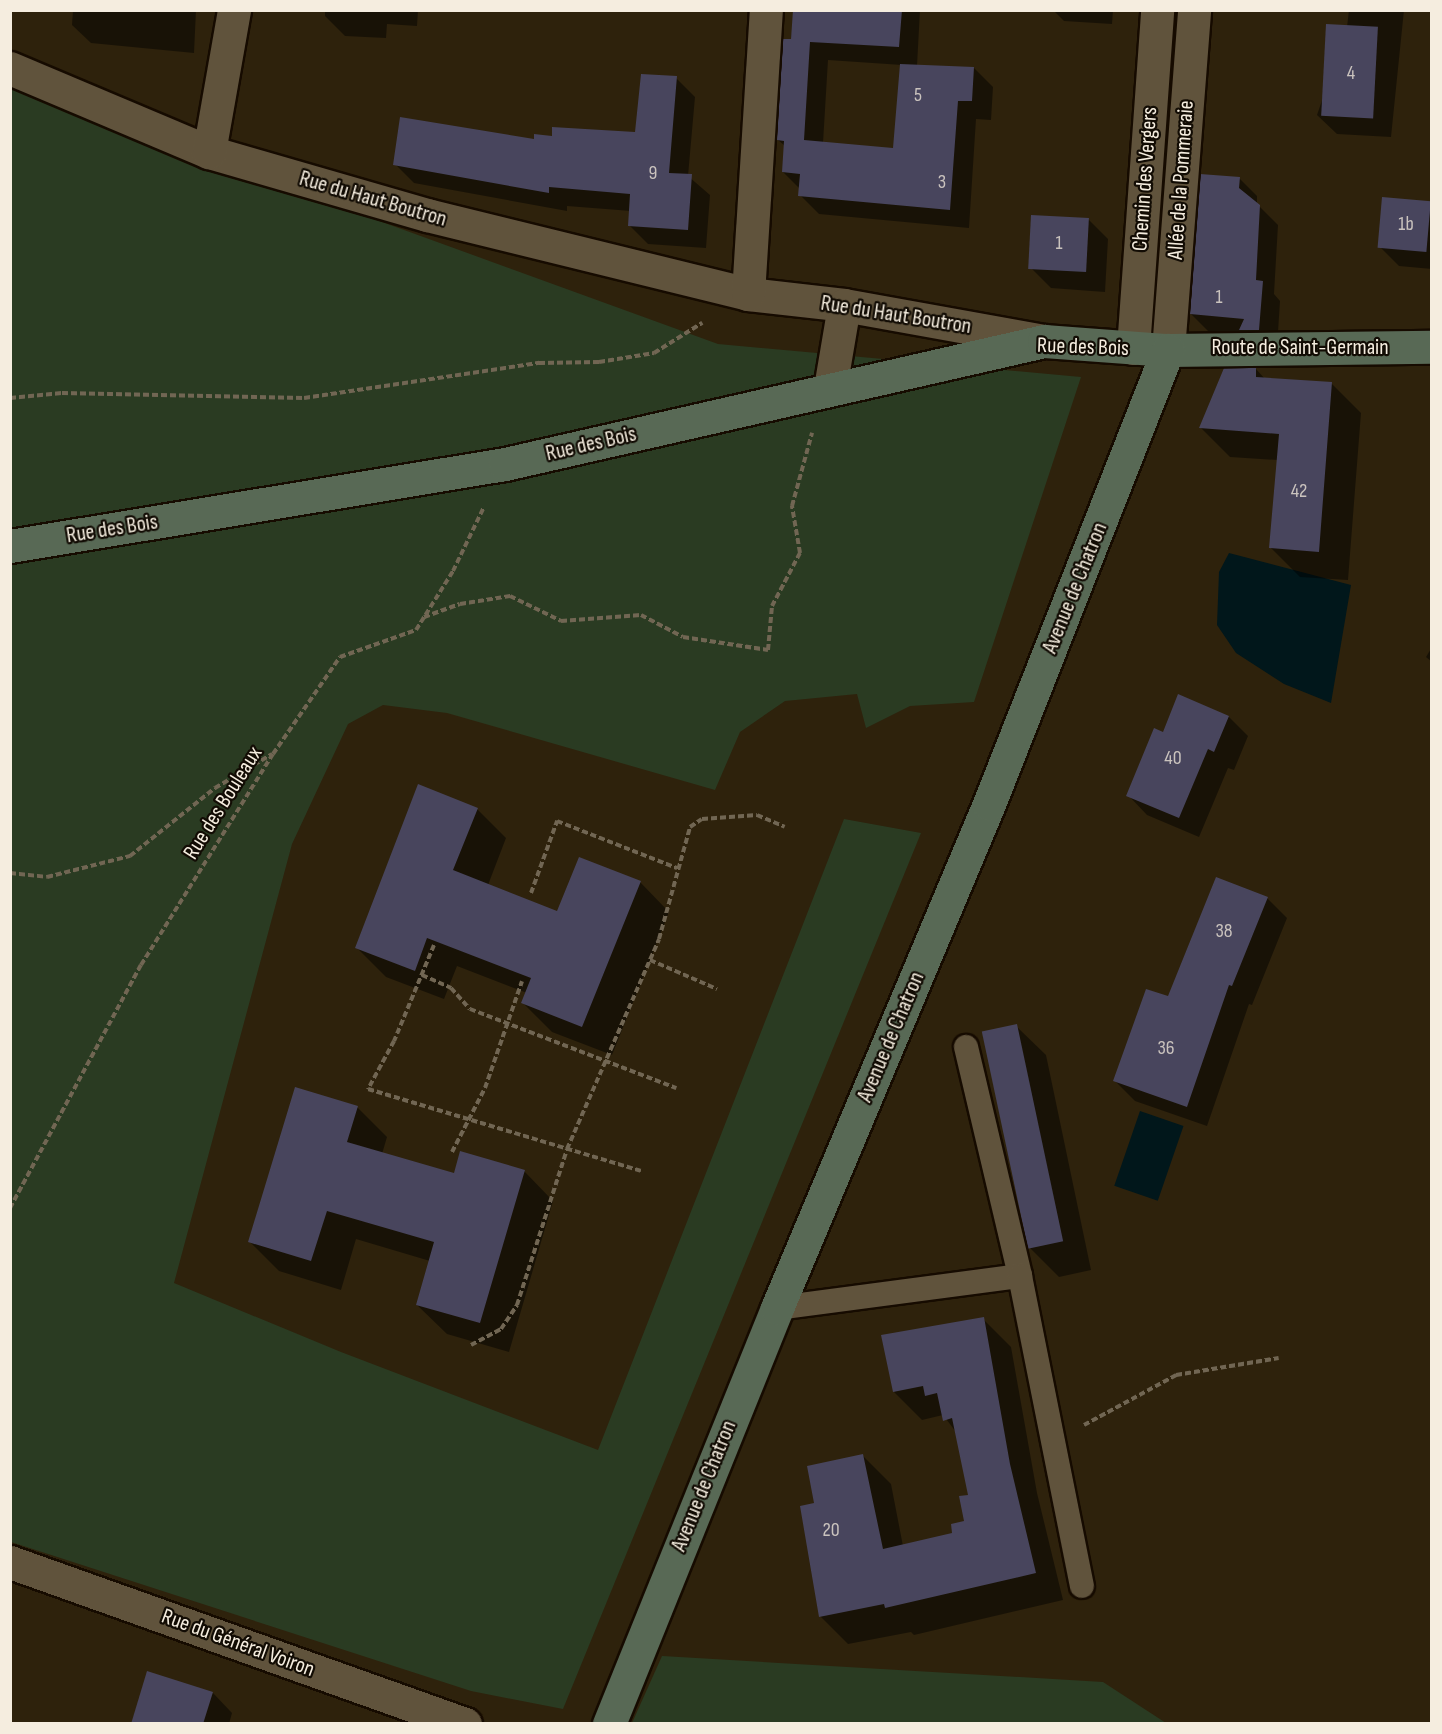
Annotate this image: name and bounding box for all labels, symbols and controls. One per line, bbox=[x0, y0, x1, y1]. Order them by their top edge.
house number: 4 bbox=[1347, 61, 1355, 85]
house number: 5 bbox=[914, 83, 922, 107]
street label: Allée de la Pommeraie bbox=[1162, 100, 1200, 260]
street label: Chemin des Vergers bbox=[1127, 106, 1163, 252]
house number: 9 bbox=[649, 161, 657, 185]
street label: Rue du Haut Boutron bbox=[296, 165, 450, 233]
house number: 3 bbox=[938, 170, 946, 194]
house number: 1b bbox=[1398, 212, 1414, 236]
house number: 1 bbox=[1056, 231, 1062, 255]
house number: 1 bbox=[1216, 285, 1222, 309]
street label: Rue du Haut Boutron bbox=[819, 290, 973, 340]
street label: Rue des Bois bbox=[1037, 332, 1129, 362]
street label: Route de Saint-Germain bbox=[1211, 335, 1389, 361]
street label: Rue des Bois bbox=[543, 421, 639, 467]
house number: 42 bbox=[1291, 479, 1307, 503]
street label: Rue des Bois bbox=[64, 509, 160, 549]
street label: Avenue de Chatron bbox=[1037, 519, 1113, 657]
street label: Rue des Bouleaux bbox=[178, 742, 268, 864]
house number: 40 bbox=[1164, 746, 1182, 770]
house number: 38 bbox=[1215, 919, 1233, 943]
street label: Avenue de Chatron bbox=[852, 968, 930, 1106]
house number: 36 bbox=[1157, 1036, 1175, 1060]
street label: Avenue de Chatron bbox=[666, 1417, 742, 1555]
house number: 20 bbox=[822, 1518, 840, 1542]
street label: Rue du Général Voiron bbox=[158, 1603, 318, 1683]

